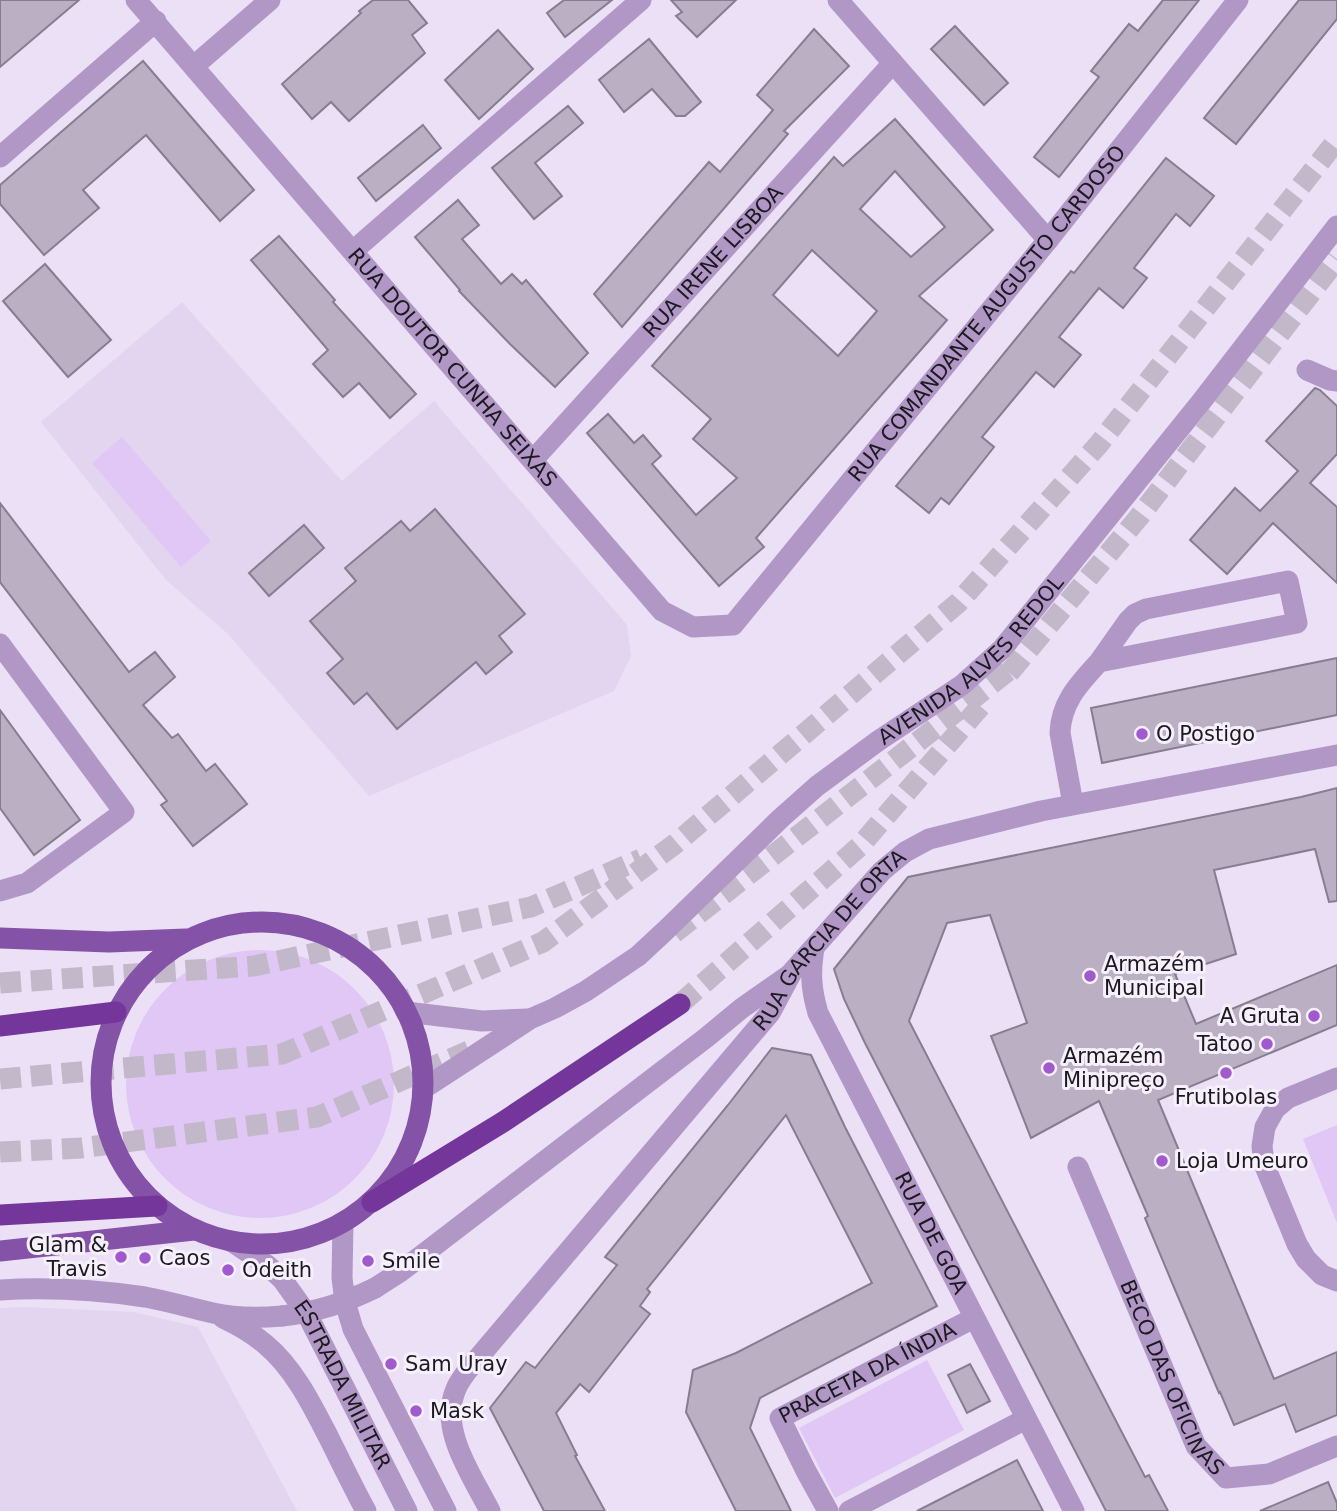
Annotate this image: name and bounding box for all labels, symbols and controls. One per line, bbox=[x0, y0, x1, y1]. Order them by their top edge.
street label: RUA COMANDANTE AUGUSTO CARDOSO bbox=[843, 140, 1130, 487]
street label: RUA IRENE LISBOA bbox=[638, 180, 788, 342]
street label: RUA DOUTOR CUNHA SEIXAS bbox=[343, 243, 562, 492]
street label: AVENIDA ALVES REDOL bbox=[873, 570, 1069, 750]
place label: O Postigo bbox=[1156, 722, 1255, 746]
marker: O Postigo bbox=[1134, 726, 1150, 742]
street label: RUA GARCIA DE ORTA bbox=[748, 844, 911, 1036]
place label: Armazém Municipal bbox=[1104, 952, 1204, 1000]
marker: Armazém Municipal bbox=[1082, 968, 1098, 984]
place label: A Gruta bbox=[1220, 1004, 1300, 1028]
marker: A Gruta bbox=[1306, 1008, 1322, 1024]
place label: Tatoo bbox=[1196, 1032, 1253, 1056]
marker: Tatoo bbox=[1259, 1036, 1275, 1052]
place label: Armazém Minipreço bbox=[1063, 1044, 1165, 1092]
marker: Armazém Minipreço bbox=[1041, 1060, 1057, 1076]
marker: Frutibolas bbox=[1218, 1065, 1234, 1081]
place label: Frutibolas bbox=[1175, 1085, 1277, 1109]
place label: Loja Umeuro bbox=[1176, 1149, 1309, 1173]
marker: Loja Umeuro bbox=[1154, 1153, 1170, 1169]
street label: RUA DE GOA bbox=[890, 1168, 973, 1299]
place label: Glam & Travis bbox=[29, 1233, 107, 1281]
place label: Caos bbox=[159, 1246, 210, 1270]
marker: Glam & Travis bbox=[113, 1249, 129, 1265]
place label: Smile bbox=[382, 1249, 440, 1273]
marker: Caos bbox=[137, 1250, 153, 1266]
marker: Smile bbox=[360, 1253, 376, 1269]
place label: Odeith bbox=[242, 1258, 312, 1282]
marker: Odeith bbox=[220, 1262, 236, 1278]
street label: BECO DAS OFICINAS bbox=[1115, 1276, 1229, 1480]
street label: ESTRADA MILITAR bbox=[289, 1295, 396, 1473]
street label: PRACETA DA ÍNDIA bbox=[775, 1317, 961, 1429]
place label: Sam Uray bbox=[405, 1352, 508, 1376]
marker: Sam Uray bbox=[383, 1356, 399, 1372]
place label: Mask bbox=[430, 1399, 485, 1423]
marker: Mask bbox=[408, 1403, 424, 1419]

